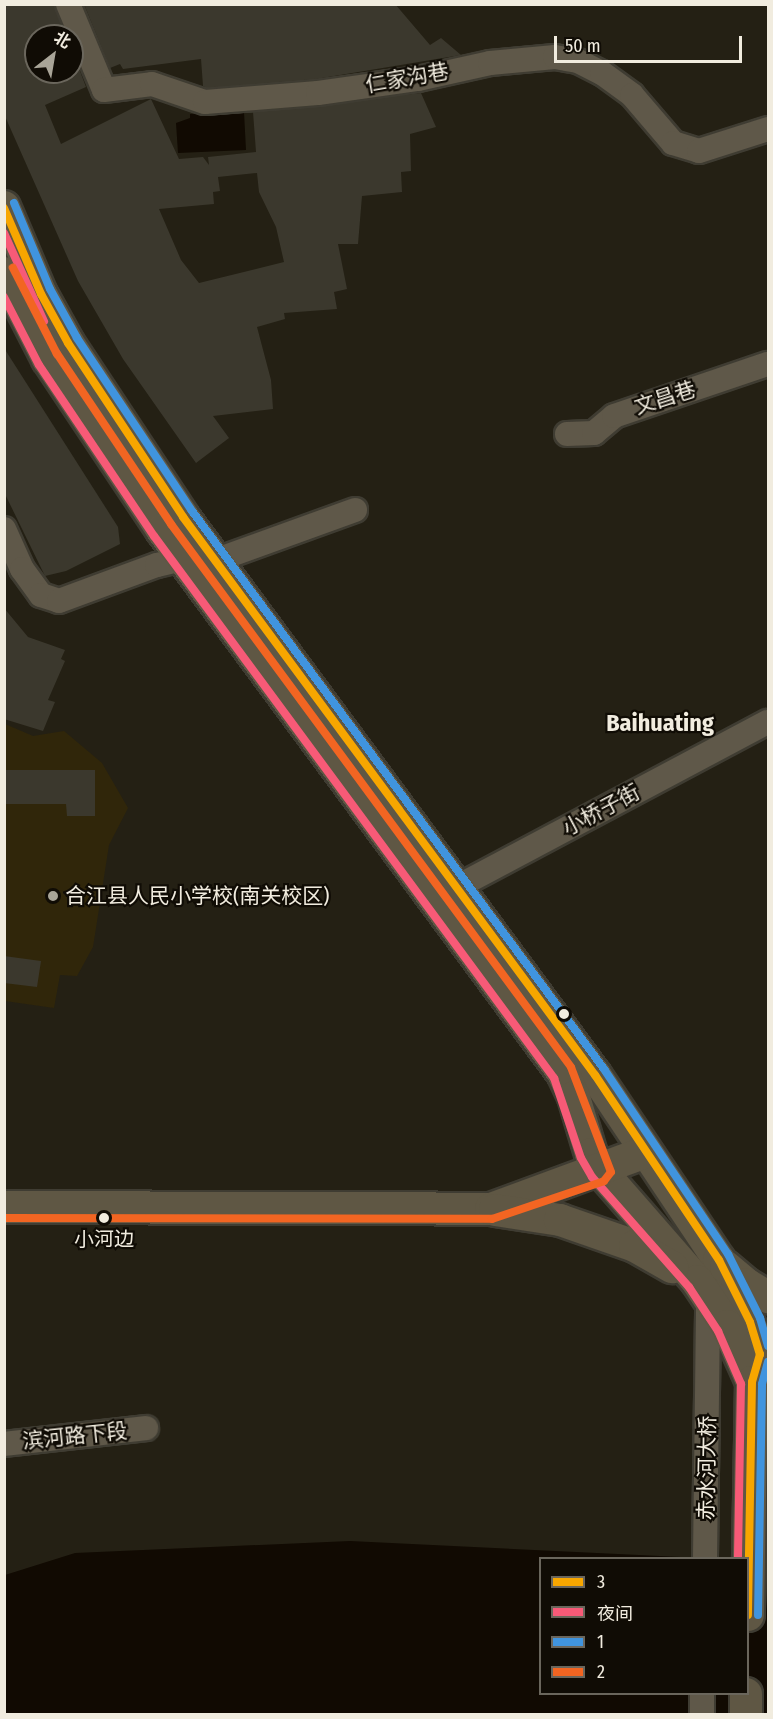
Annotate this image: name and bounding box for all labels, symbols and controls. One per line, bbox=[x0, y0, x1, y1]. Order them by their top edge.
north arrow bbox=[24, 24, 84, 84]
scale bar bbox=[557, 24, 744, 62]
text: 北 bbox=[51, 28, 74, 52]
text: 50 m bbox=[565, 35, 601, 57]
street label: 仁家沟巷 bbox=[363, 58, 451, 98]
street label: 文昌巷 bbox=[631, 376, 699, 420]
district label: Baihuating bbox=[606, 710, 714, 738]
street label: 小桥子街 bbox=[558, 779, 644, 841]
place label: 合江县人民小学校(南关校区) bbox=[65, 883, 329, 909]
marker: 合江县人民小学校(南关校区) bbox=[46, 889, 60, 903]
unlabelled marker bbox=[558, 1008, 570, 1020]
marker: 小河边 bbox=[98, 1212, 110, 1224]
place label: 小河边 bbox=[74, 1227, 134, 1251]
street label: 赤水河大桥 bbox=[693, 1415, 721, 1521]
street label: 滨河路下段 bbox=[21, 1418, 129, 1454]
legend bbox=[539, 1557, 749, 1695]
text: 3 bbox=[597, 1571, 605, 1593]
text: 夜间 bbox=[597, 1603, 633, 1625]
text: 1 bbox=[597, 1631, 604, 1653]
text: 2 bbox=[597, 1661, 605, 1683]

